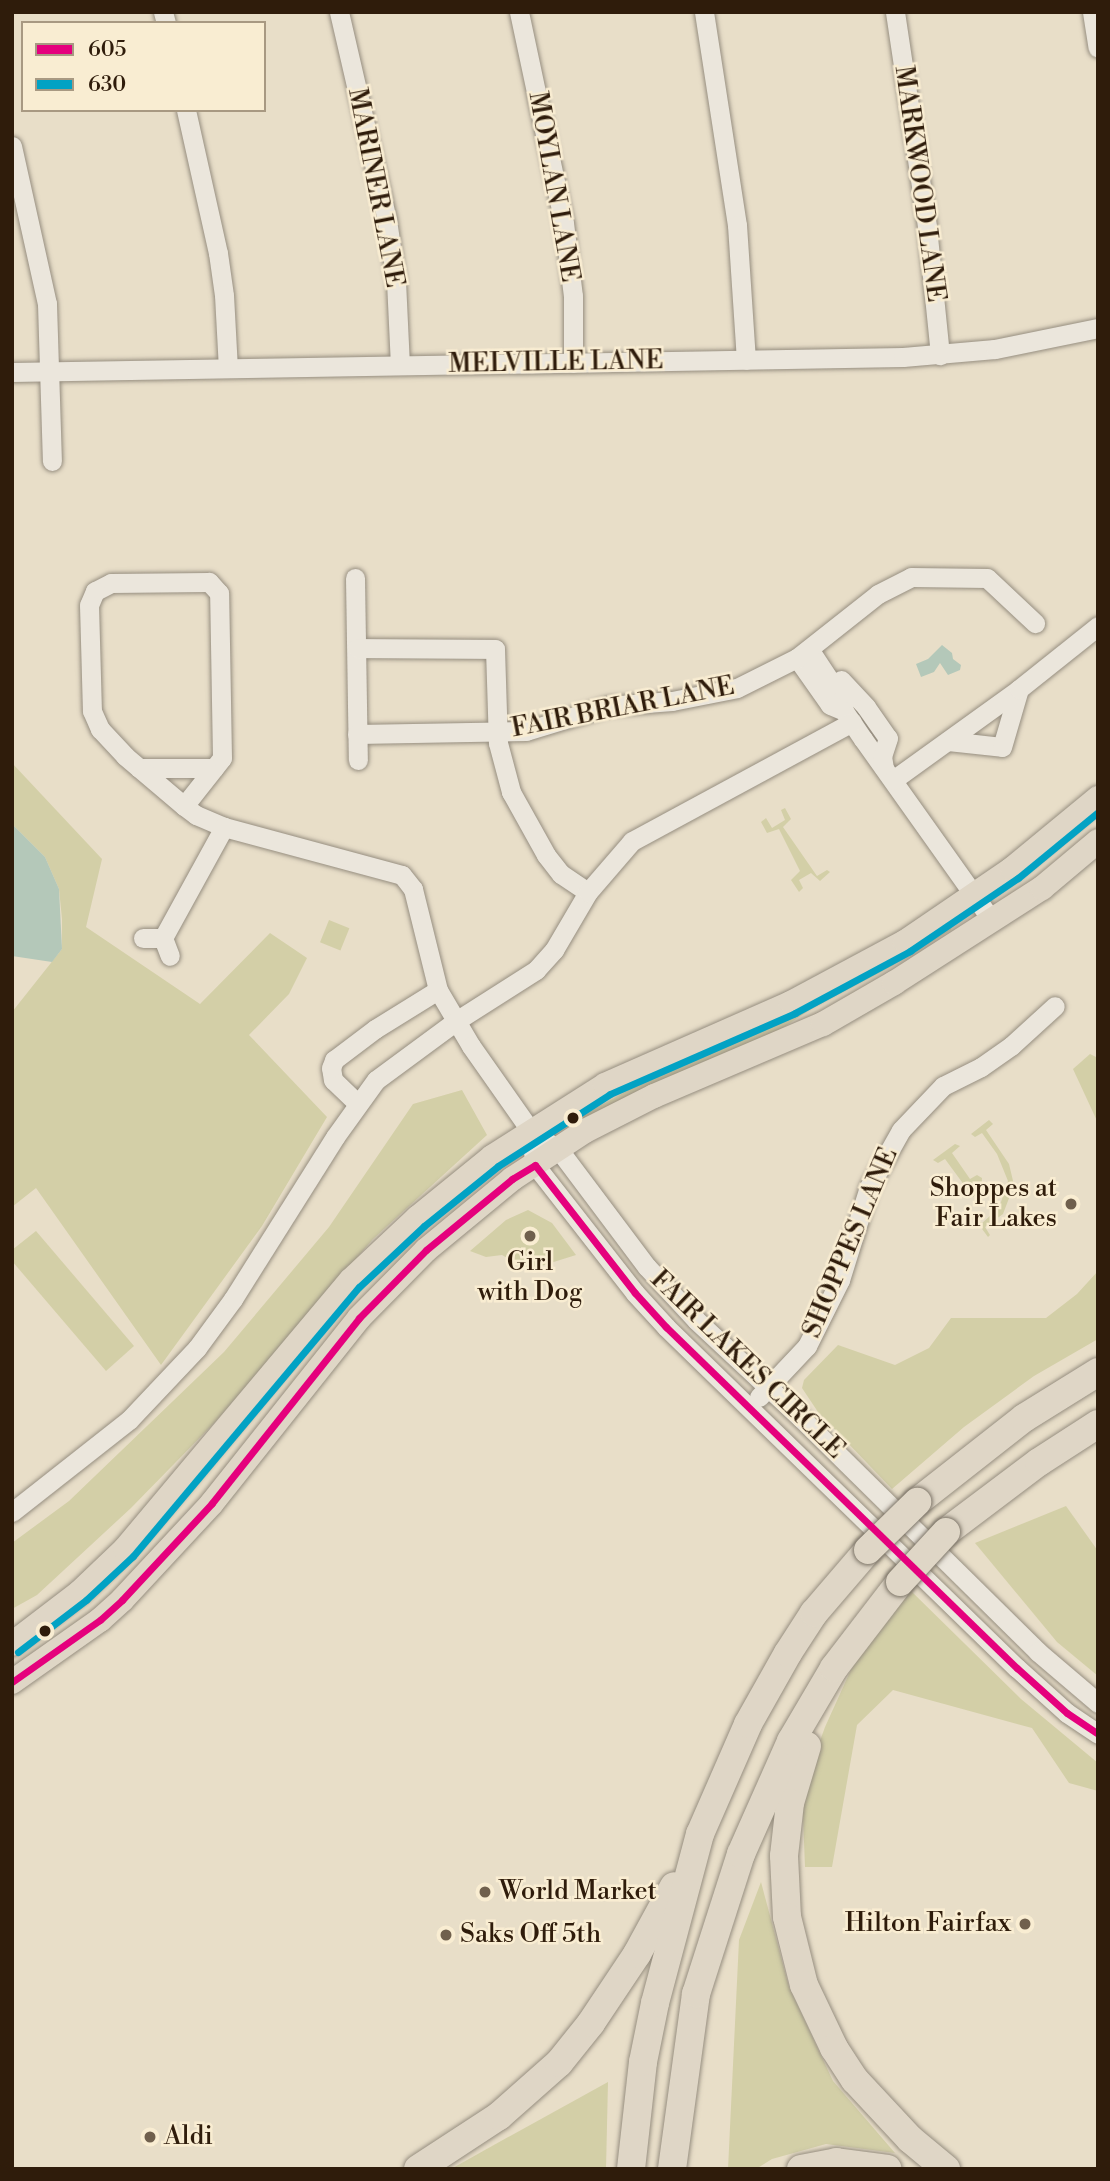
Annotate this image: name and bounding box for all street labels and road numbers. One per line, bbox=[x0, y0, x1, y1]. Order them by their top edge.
street label: MARKWOOD LANE bbox=[887, 64, 951, 304]
street label: MARINER LANE bbox=[340, 86, 410, 290]
street label: MOYLAN LANE bbox=[521, 89, 585, 285]
street label: MELVILLE LANE bbox=[448, 346, 664, 380]
street label: FAIR BRIAR LANE bbox=[509, 671, 737, 745]
street label: SHOPPES LANE bbox=[797, 1143, 905, 1343]
street label: FAIR LAKES CIRCLE bbox=[643, 1264, 851, 1466]

